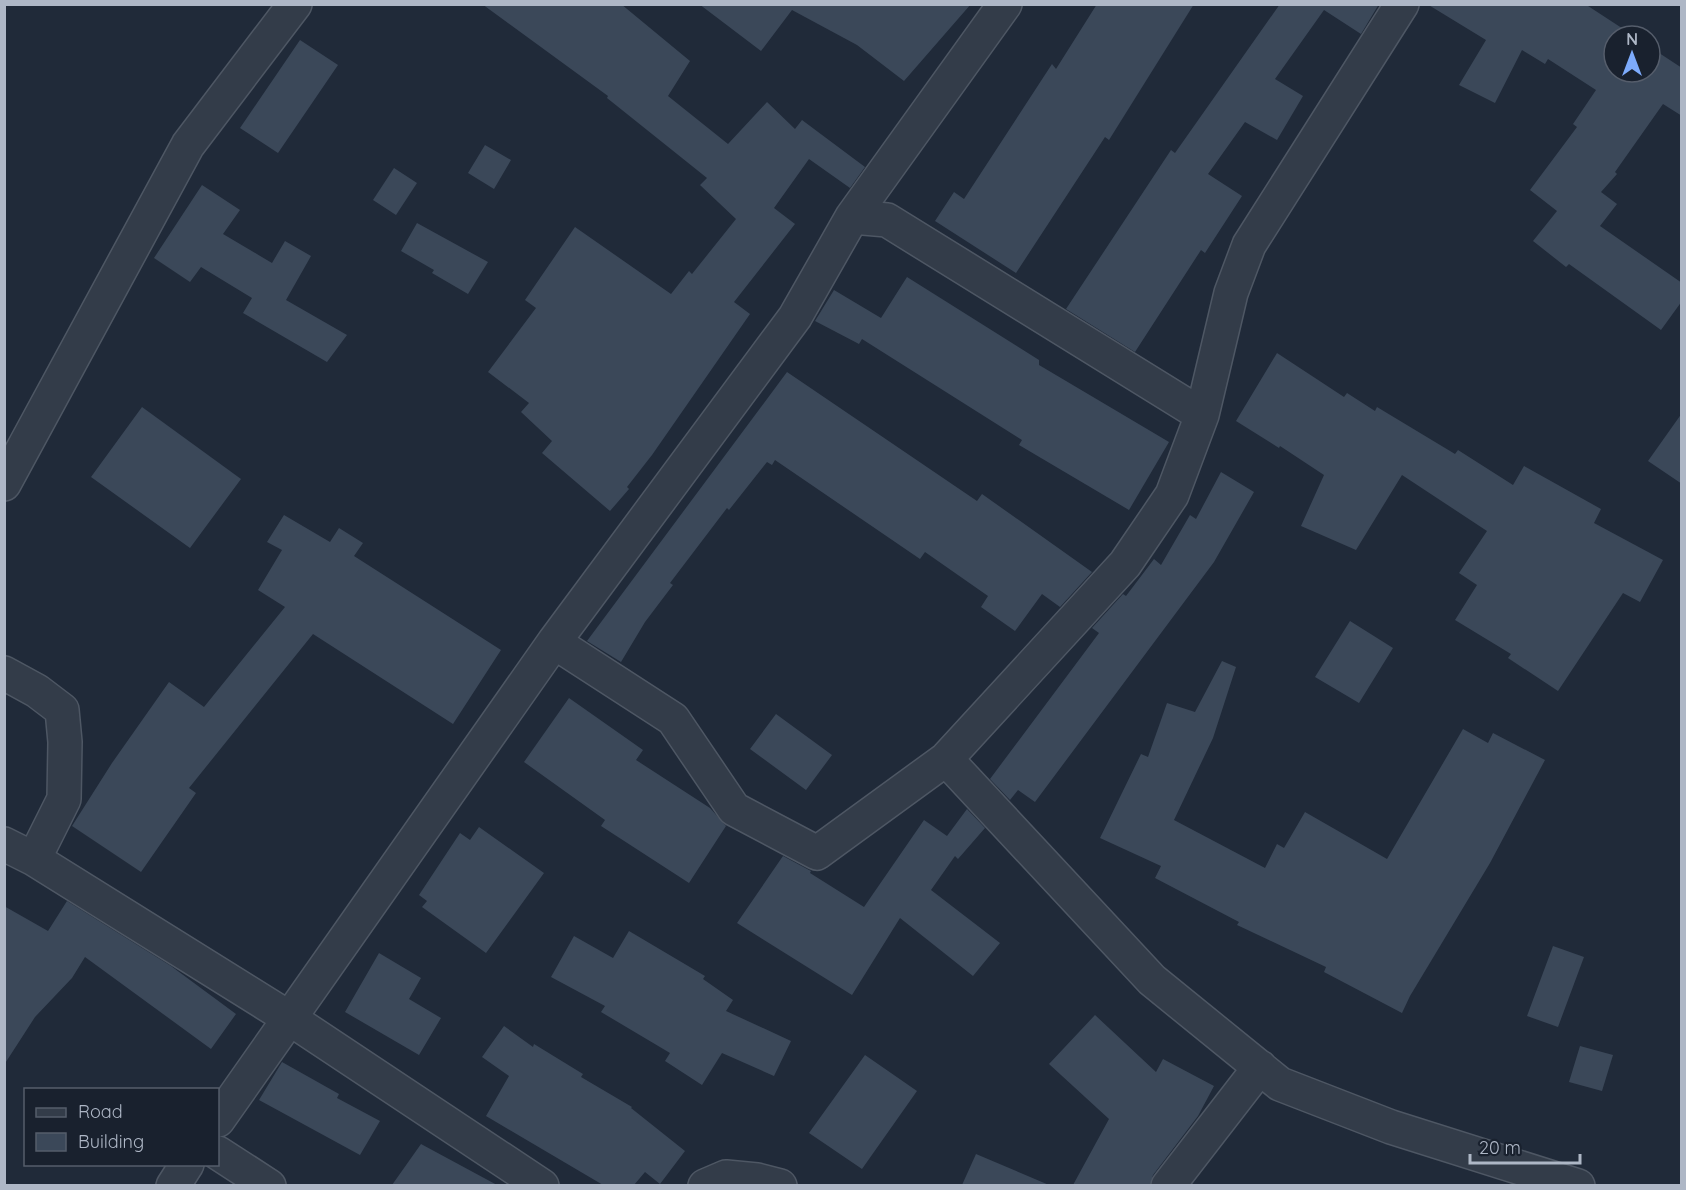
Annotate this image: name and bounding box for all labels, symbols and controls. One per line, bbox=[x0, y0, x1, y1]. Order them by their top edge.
north arrow bbox=[1602, 24, 1662, 84]
text: N bbox=[1626, 29, 1638, 49]
legend bbox=[24, 1088, 219, 1166]
text: Road bbox=[78, 1100, 123, 1123]
scale bar bbox=[1470, 1127, 1580, 1165]
text: Building bbox=[78, 1130, 144, 1153]
text: 20 m bbox=[1479, 1136, 1521, 1159]

